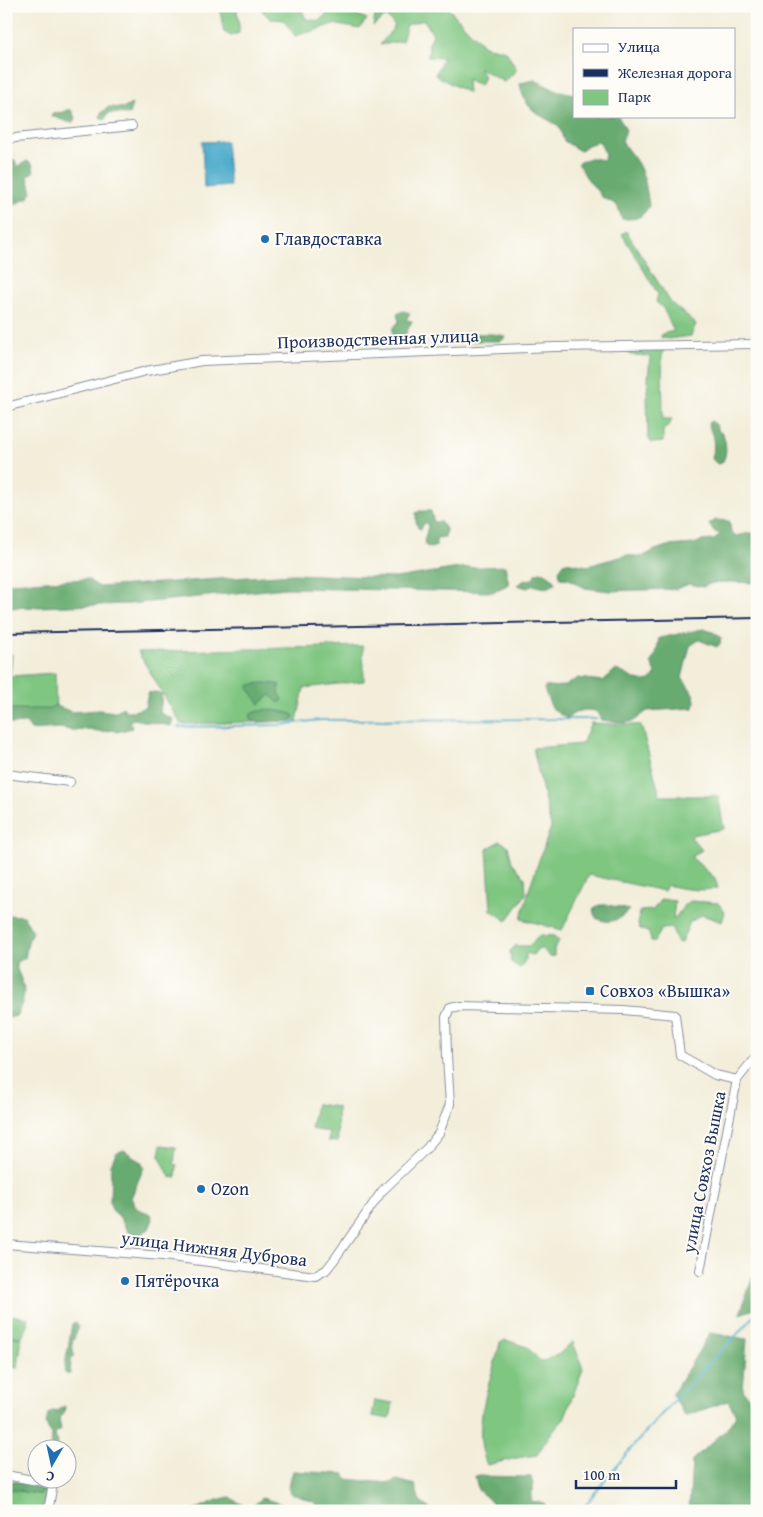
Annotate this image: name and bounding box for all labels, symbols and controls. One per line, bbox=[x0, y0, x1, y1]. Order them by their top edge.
legend bbox=[573, 28, 736, 118]
text: Улица bbox=[618, 36, 661, 57]
text: Железная дорога bbox=[617, 62, 733, 83]
text: Парк bbox=[618, 86, 651, 107]
place label: Главдоставка bbox=[275, 225, 382, 252]
marker: Главдоставка bbox=[259, 233, 271, 245]
street label: Производственная улица bbox=[277, 321, 480, 356]
place label: Совхоз «Вышка» bbox=[600, 977, 730, 1004]
marker: Совхоз «Вышка» bbox=[584, 985, 596, 997]
street label: улица Совхоз Вышка bbox=[674, 1088, 733, 1256]
place label: Ozon bbox=[211, 1175, 249, 1202]
marker: Ozon bbox=[195, 1183, 207, 1195]
street label: улица Нижняя Дуброва bbox=[119, 1224, 309, 1273]
place label: Пятёрочка bbox=[135, 1267, 220, 1294]
marker: Пятёрочка bbox=[119, 1275, 131, 1287]
north arrow bbox=[28, 1440, 78, 1490]
scale bar bbox=[576, 1457, 676, 1489]
text: 100 m bbox=[583, 1464, 621, 1485]
text: С bbox=[44, 1466, 55, 1487]

